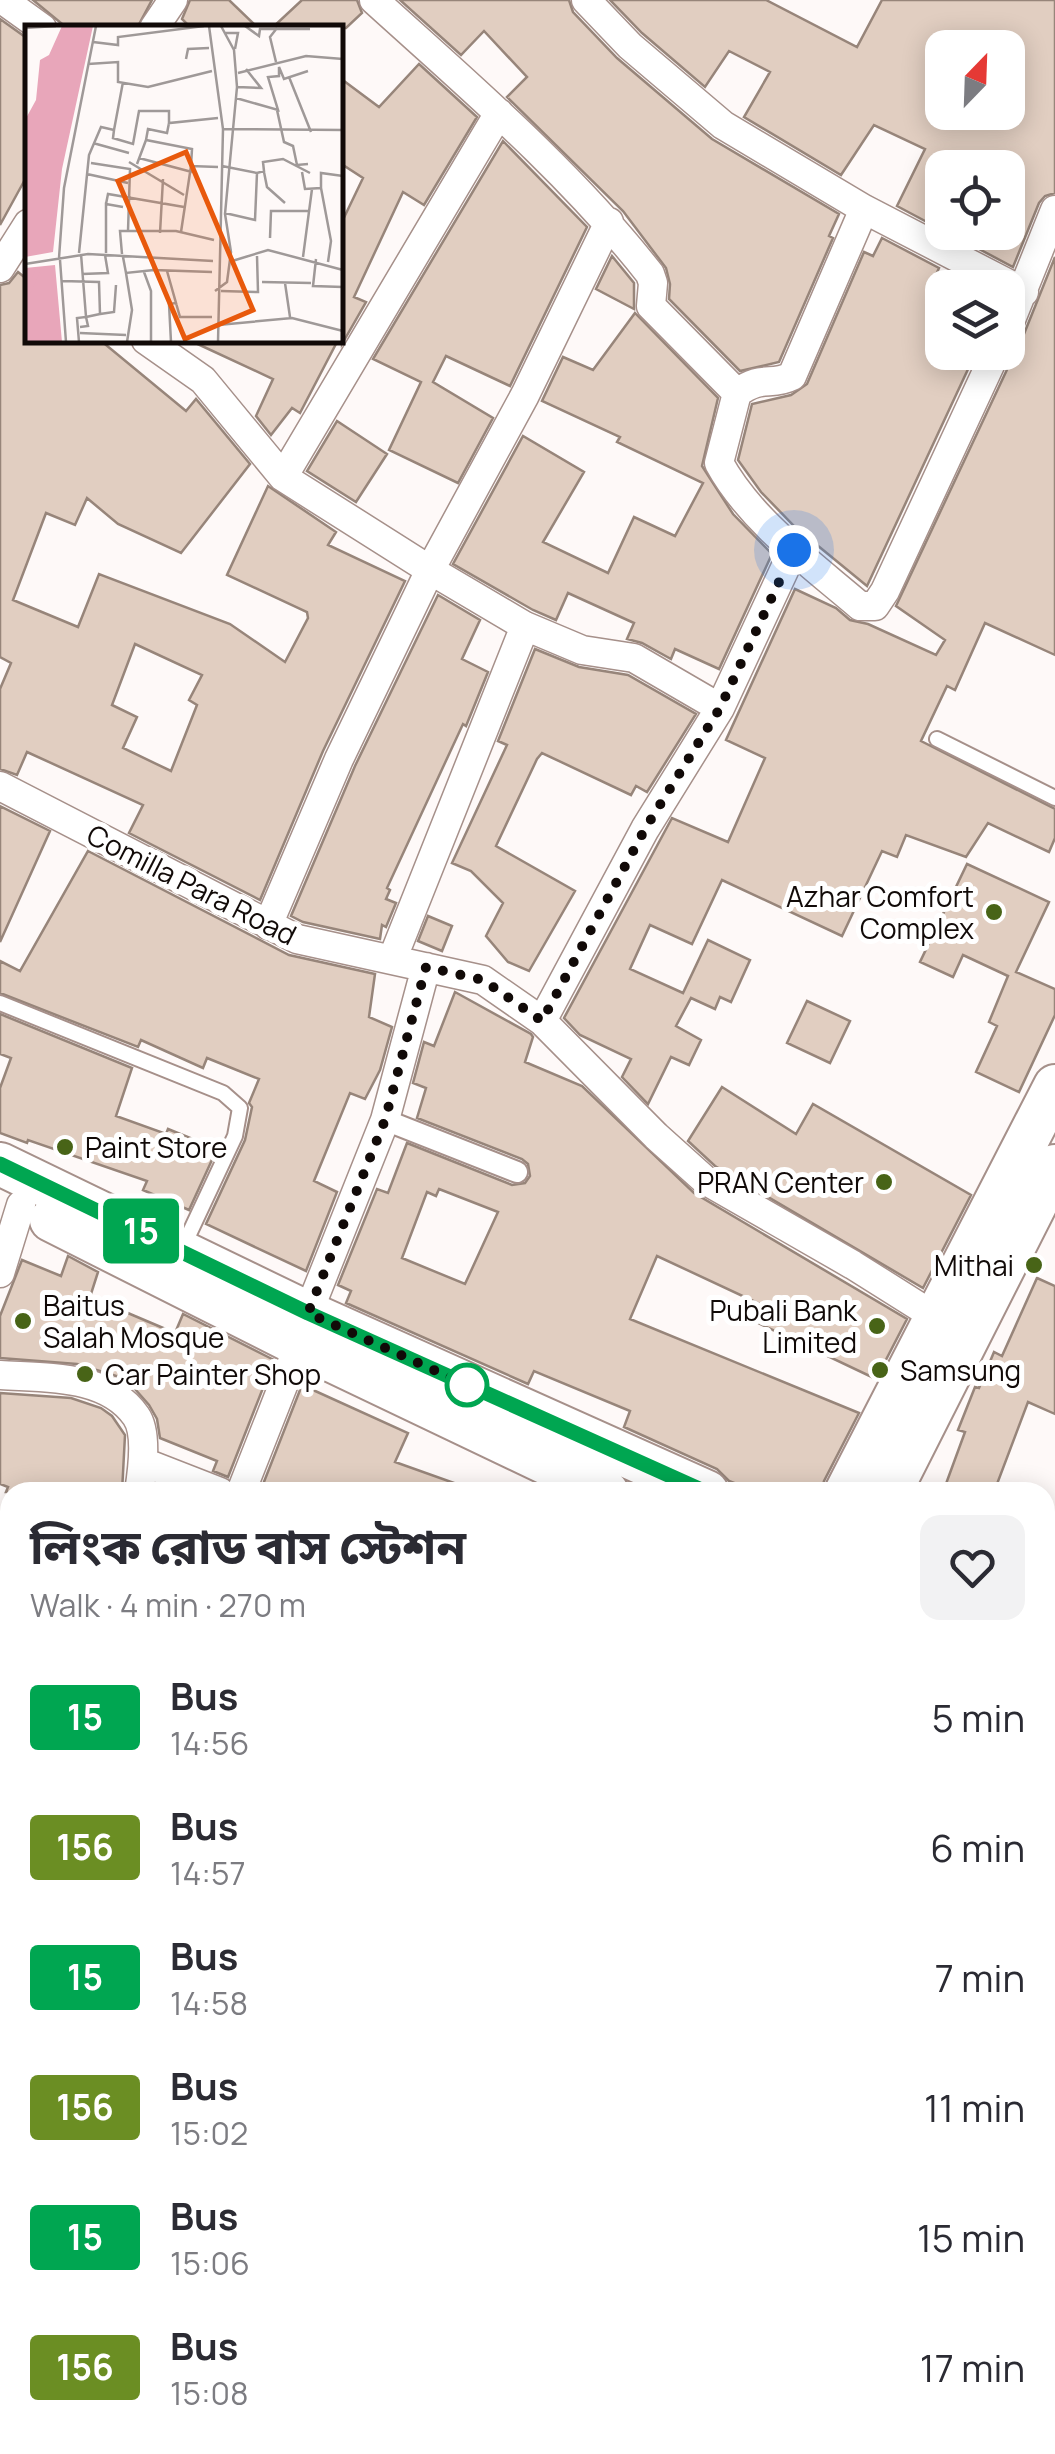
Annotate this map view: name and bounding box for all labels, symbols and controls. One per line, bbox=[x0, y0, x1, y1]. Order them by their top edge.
inset map bbox=[25, 25, 342, 342]
north arrow bbox=[925, 30, 1025, 130]
map controls bbox=[925, 30, 1025, 370]
button: locate bbox=[925, 150, 1025, 250]
button: layers bbox=[925, 270, 1025, 370]
your location bbox=[769, 525, 819, 575]
street label: Comilla Para Road bbox=[81, 815, 303, 953]
place label: Azhar Comfort Complex bbox=[786, 877, 974, 947]
marker: Azhar Comfort Complex bbox=[983, 901, 1005, 923]
place label: Paint Store bbox=[85, 1128, 227, 1166]
marker: Paint Store bbox=[54, 1136, 76, 1158]
place label: PRAN Center bbox=[697, 1163, 864, 1201]
marker: PRAN Center bbox=[873, 1171, 895, 1193]
line badge: 15 bbox=[96, 1198, 186, 1264]
text: 15 bbox=[123, 1207, 159, 1255]
place label: Mithai bbox=[934, 1246, 1014, 1284]
marker: Mithai bbox=[1023, 1254, 1045, 1276]
place label: Baitus Salah Mosque bbox=[43, 1286, 224, 1356]
place label: Pubali Bank Limited bbox=[709, 1291, 858, 1361]
marker: Baitus Salah Mosque bbox=[12, 1310, 34, 1332]
marker: Pubali Bank Limited bbox=[866, 1315, 888, 1337]
place label: Samsung bbox=[900, 1351, 1021, 1389]
place label: Car Painter Shop bbox=[105, 1355, 321, 1393]
marker: Samsung bbox=[869, 1359, 891, 1381]
marker: Car Painter Shop bbox=[74, 1363, 96, 1385]
unlabelled marker bbox=[446, 1364, 488, 1406]
text: লিংক রোড বাস স্টেশন bbox=[30, 1513, 466, 1578]
button: heart bbox=[920, 1515, 1025, 1620]
text: Walk · 4 min · 270 m bbox=[30, 1583, 306, 1627]
text: Bus bbox=[170, 1669, 238, 1721]
text: 5 min bbox=[932, 1691, 1025, 1743]
text: 15 bbox=[67, 1693, 103, 1741]
text: 14:56 bbox=[170, 1721, 249, 1765]
text: Bus bbox=[170, 1799, 238, 1851]
text: 6 min bbox=[930, 1821, 1025, 1873]
text: 156 bbox=[56, 1823, 114, 1871]
text: 14:57 bbox=[170, 1851, 245, 1895]
text: Bus bbox=[170, 1929, 238, 1981]
text: 7 min bbox=[935, 1951, 1025, 2003]
text: 15 bbox=[67, 1953, 103, 2001]
text: 14:58 bbox=[170, 1981, 248, 2025]
text: Bus bbox=[170, 2059, 238, 2111]
text: 11 min bbox=[924, 2081, 1025, 2133]
text: 156 bbox=[56, 2083, 114, 2131]
text: 15:02 bbox=[170, 2111, 248, 2155]
text: Bus bbox=[170, 2189, 238, 2241]
text: 15 min bbox=[917, 2211, 1025, 2263]
text: 15 bbox=[67, 2213, 103, 2261]
text: 15:06 bbox=[170, 2241, 250, 2285]
text: Bus bbox=[170, 2319, 238, 2371]
text: 17 min bbox=[920, 2341, 1025, 2393]
text: 156 bbox=[56, 2343, 114, 2391]
text: 15:08 bbox=[170, 2371, 249, 2415]

